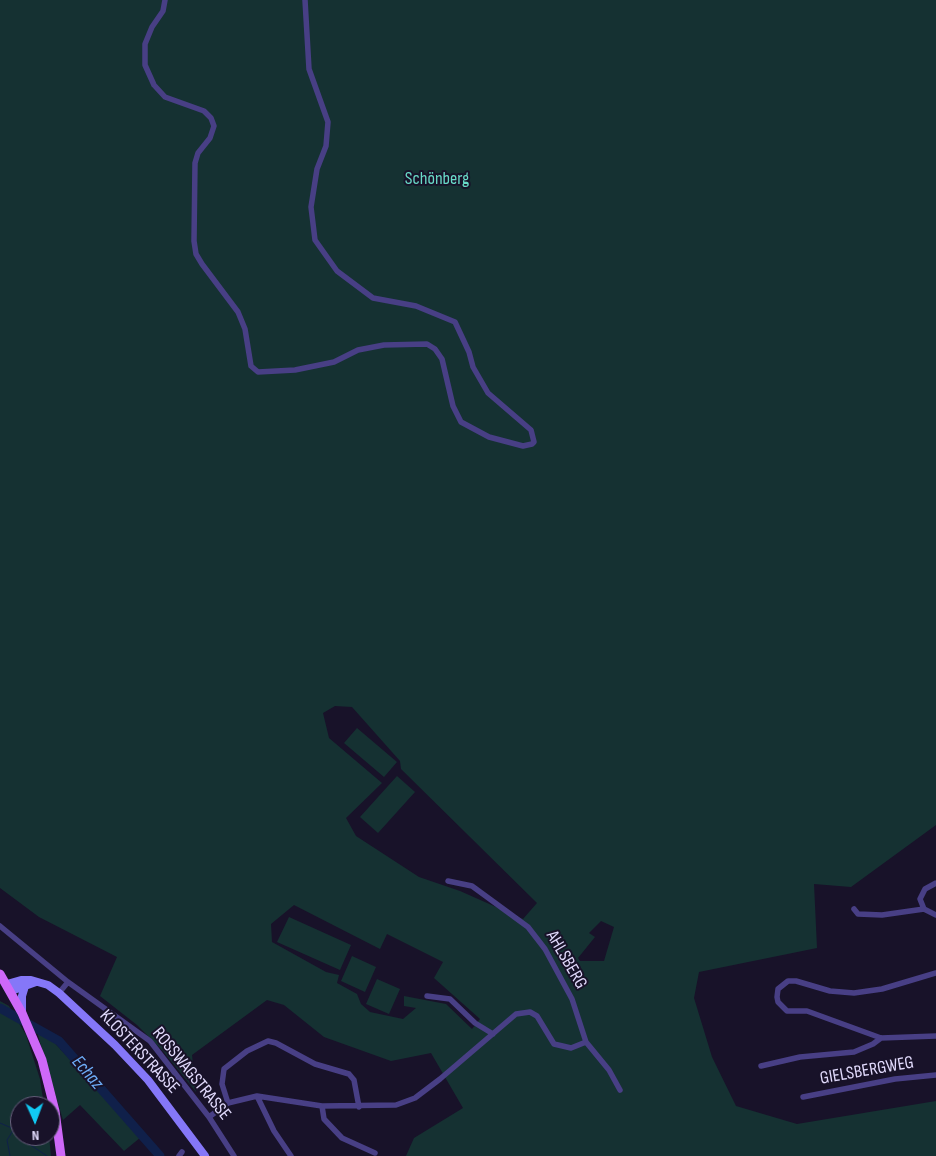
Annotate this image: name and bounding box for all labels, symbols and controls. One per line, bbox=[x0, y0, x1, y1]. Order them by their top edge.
park label: Schönberg bbox=[405, 168, 469, 190]
street label: AHLSBERG bbox=[541, 927, 591, 993]
street label: KLOSTERSTRASSE bbox=[95, 1005, 183, 1099]
street label: ROSSWAGSTRASSE bbox=[147, 1023, 235, 1125]
water label: Echaz bbox=[66, 1051, 108, 1095]
street label: GIELSBERGWEG bbox=[818, 1052, 916, 1090]
north arrow bbox=[10, 1096, 60, 1146]
text: N bbox=[31, 1127, 40, 1144]

